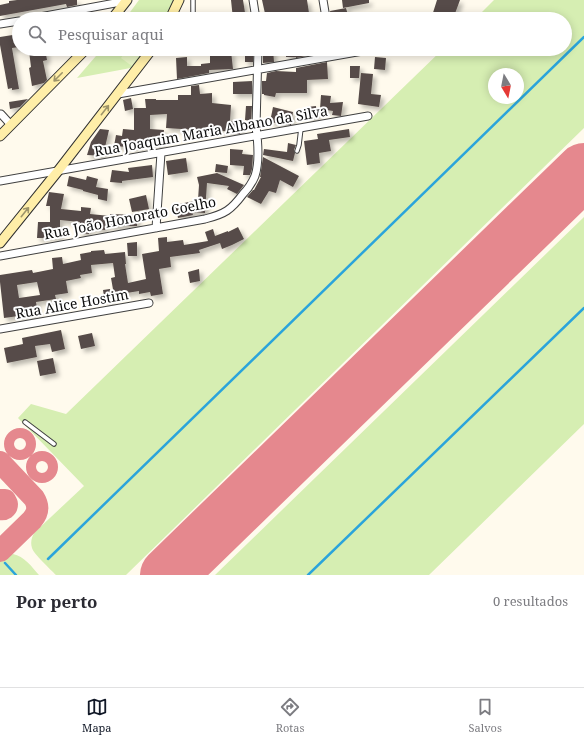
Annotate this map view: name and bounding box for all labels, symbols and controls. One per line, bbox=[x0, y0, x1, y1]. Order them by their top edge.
search box bbox=[12, 12, 572, 56]
icon: search bbox=[26, 23, 48, 45]
text: Pesquisar aqui bbox=[58, 24, 164, 44]
north arrow bbox=[488, 68, 524, 104]
one-way arrow bbox=[53, 72, 63, 82]
street label: Rua Joaquim Maria Albano da Silva bbox=[93, 101, 329, 160]
one-way arrow bbox=[101, 105, 109, 116]
street label: Rua João Honorato Coelho bbox=[42, 191, 218, 244]
one-way arrow bbox=[20, 207, 29, 218]
street label: Rua Alice Hostim bbox=[14, 284, 130, 323]
text: Por perto bbox=[16, 590, 98, 613]
text: 0 resultados bbox=[493, 592, 568, 610]
tab: Mapa bbox=[82, 696, 112, 735]
tab: Rotas bbox=[276, 696, 304, 735]
tab: Salvos bbox=[469, 696, 502, 735]

